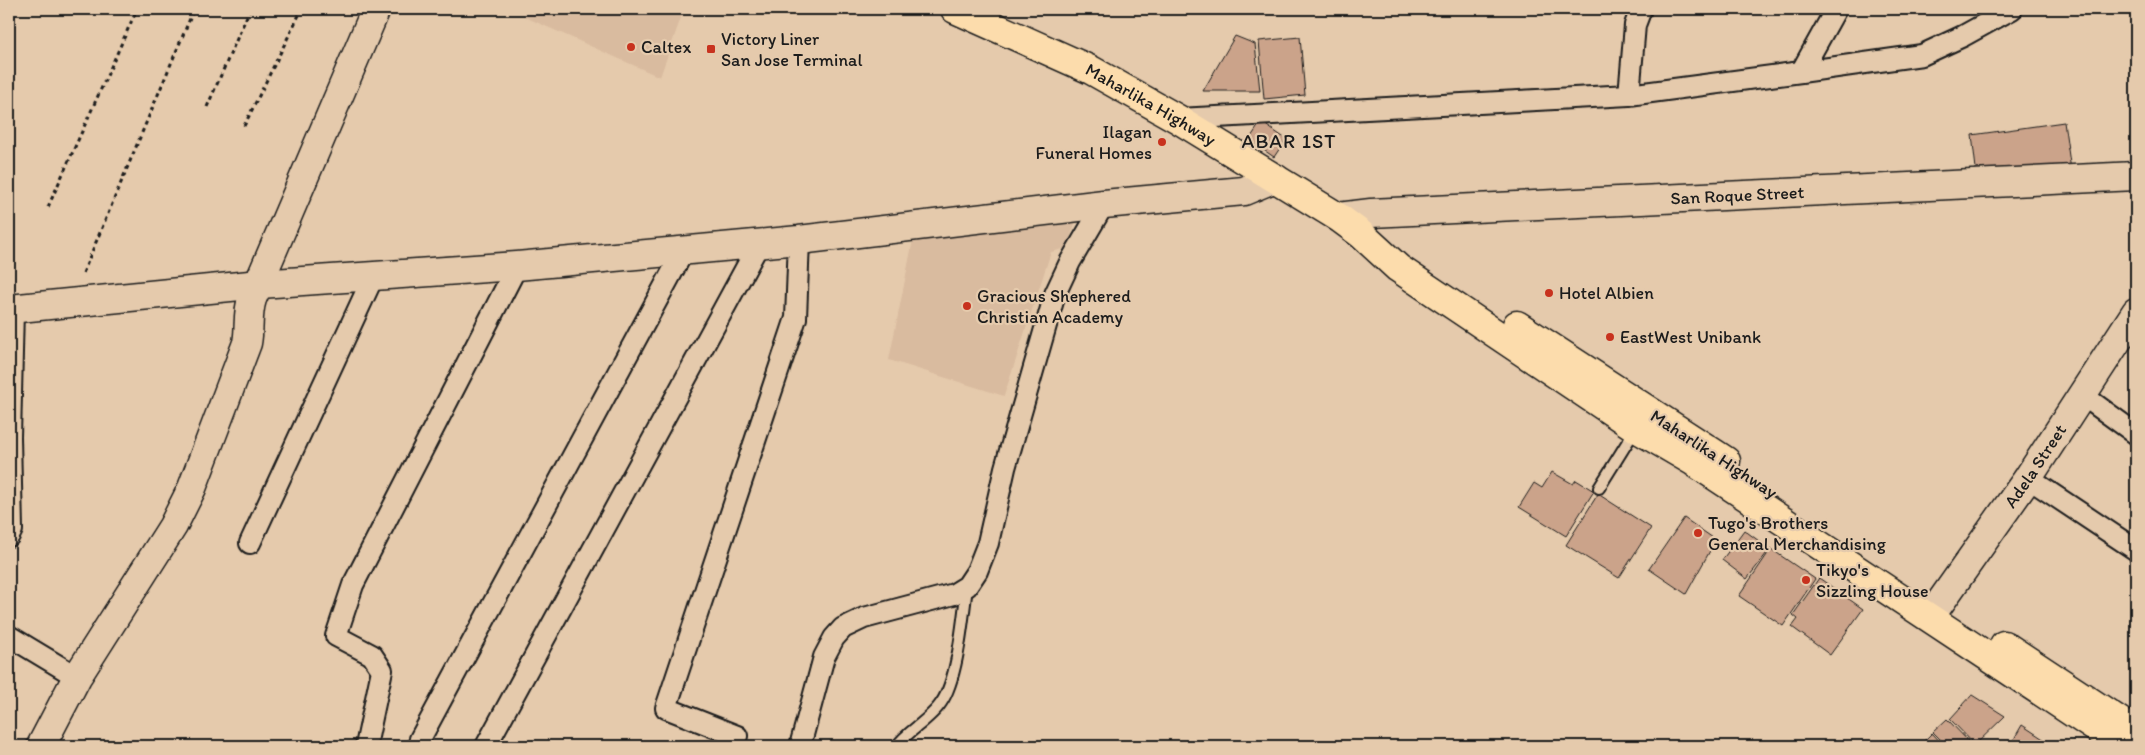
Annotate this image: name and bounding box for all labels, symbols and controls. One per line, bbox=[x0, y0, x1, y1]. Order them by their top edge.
place label: Victory Liner San Jose Terminal bbox=[721, 28, 863, 71]
place label: Caltex bbox=[641, 36, 691, 58]
marker: Caltex bbox=[625, 41, 637, 53]
marker: Victory Liner San Jose Terminal bbox=[705, 43, 717, 55]
street label: Maharlika Highway bbox=[1082, 58, 1221, 151]
place label: Ilagan Funeral Homes bbox=[1036, 121, 1152, 164]
district label: ABAR 1ST bbox=[1242, 129, 1336, 153]
marker: Ilagan Funeral Homes bbox=[1156, 136, 1168, 148]
street label: San Roque Street bbox=[1670, 181, 1805, 210]
place label: Hotel Albien bbox=[1559, 282, 1654, 304]
place label: Gracious Shephered Christian Academy bbox=[977, 285, 1131, 328]
marker: Hotel Albien bbox=[1543, 287, 1555, 299]
marker: Gracious Shephered Christian Academy bbox=[961, 300, 973, 312]
place label: EastWest Unibank bbox=[1620, 326, 1761, 348]
marker: EastWest Unibank bbox=[1604, 331, 1616, 343]
street label: Maharlika Highway bbox=[1646, 405, 1782, 504]
street label: Adela Street bbox=[1999, 420, 2071, 512]
place label: Tugo's Brothers General Merchandising bbox=[1708, 512, 1887, 555]
marker: Tugo's Brothers General Merchandising bbox=[1692, 527, 1704, 539]
place label: Tikyo's Sizzling House bbox=[1816, 559, 1929, 602]
marker: Tikyo's Sizzling House bbox=[1800, 574, 1812, 586]

